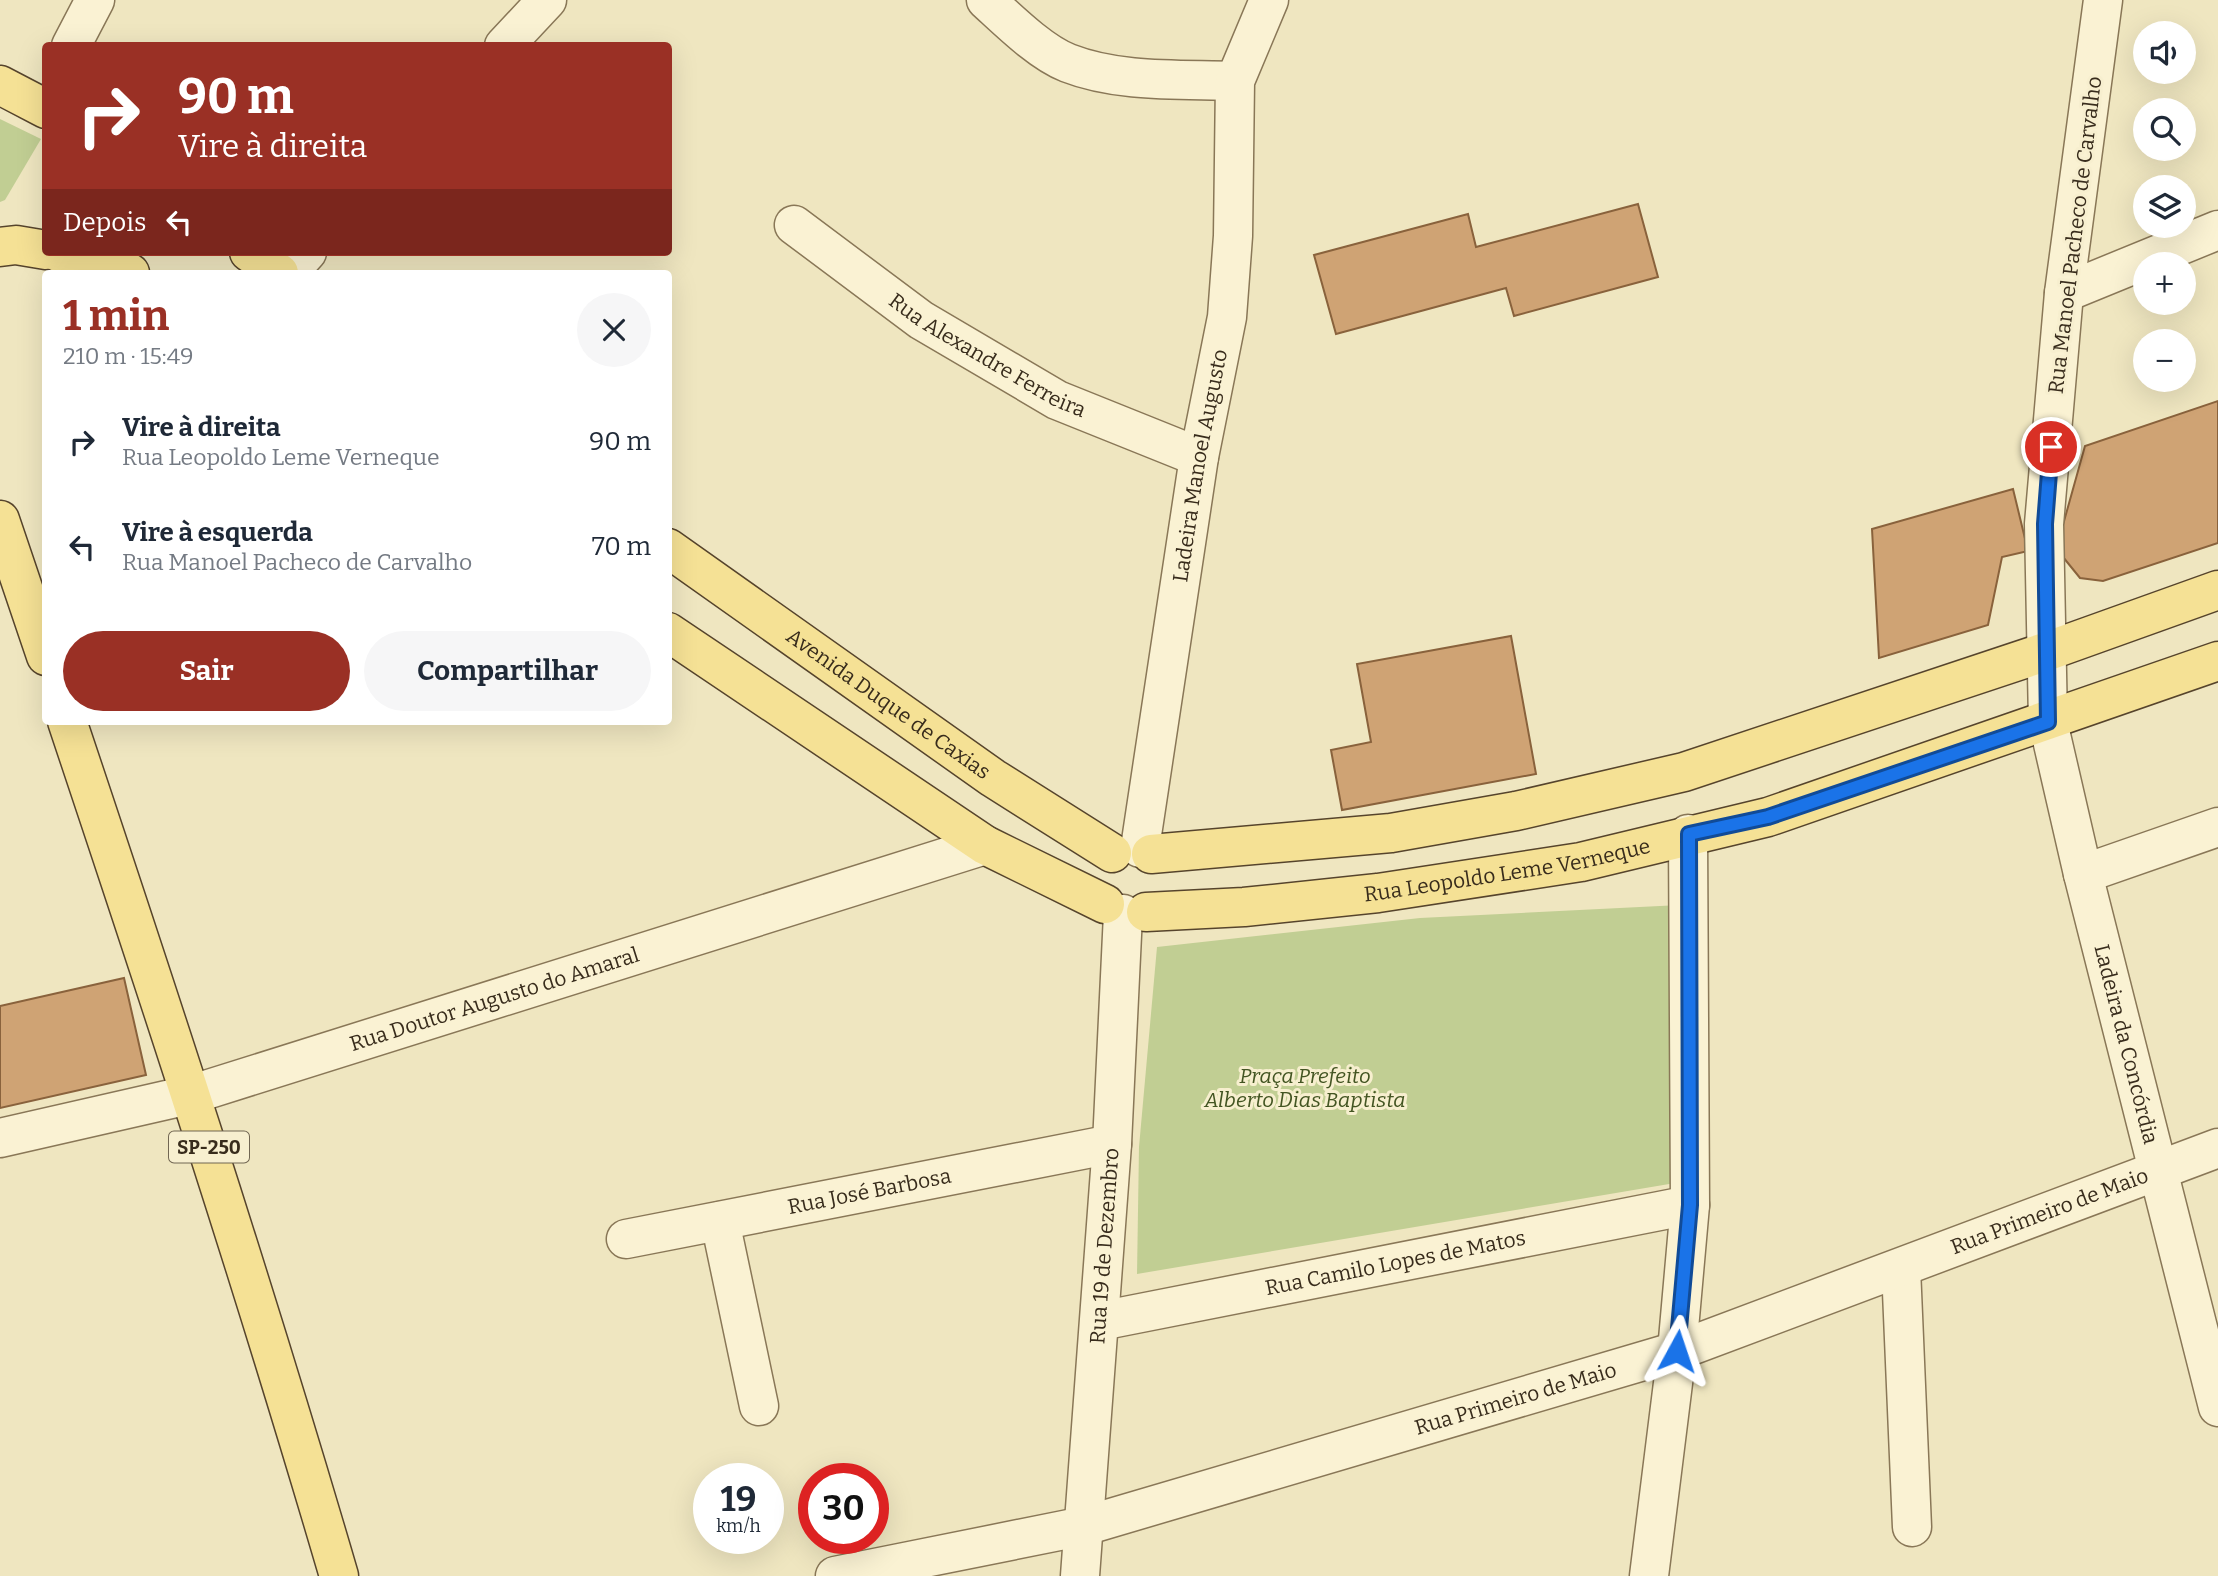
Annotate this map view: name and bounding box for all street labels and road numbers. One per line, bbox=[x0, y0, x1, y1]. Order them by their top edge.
street label: Rua Manoel Pacheco de Carvalho bbox=[2043, 75, 2107, 395]
street label: Rua Alexandre Ferreira bbox=[884, 288, 1090, 423]
street label: Ladeira Manoel Augusto bbox=[1167, 347, 1233, 584]
street label: Avenida Duque de Caxias bbox=[781, 623, 995, 785]
street label: Rua Leopoldo Leme Verneque bbox=[1363, 833, 1653, 907]
street label: Rua Doutor Augusto do Amaral bbox=[347, 942, 642, 1057]
street label: Ladeira da Concórdia bbox=[2088, 942, 2164, 1147]
road number: SP-250 bbox=[169, 1132, 249, 1162]
street label: Rua 19 de Dezembro bbox=[1084, 1147, 1125, 1345]
street label: Rua Primeiro de Maio bbox=[1947, 1162, 2152, 1260]
street label: Rua José Barbosa bbox=[785, 1163, 954, 1220]
street label: Rua Camilo Lopes de Matos bbox=[1263, 1225, 1528, 1301]
street label: Rua Primeiro de Maio bbox=[1412, 1357, 1620, 1441]

